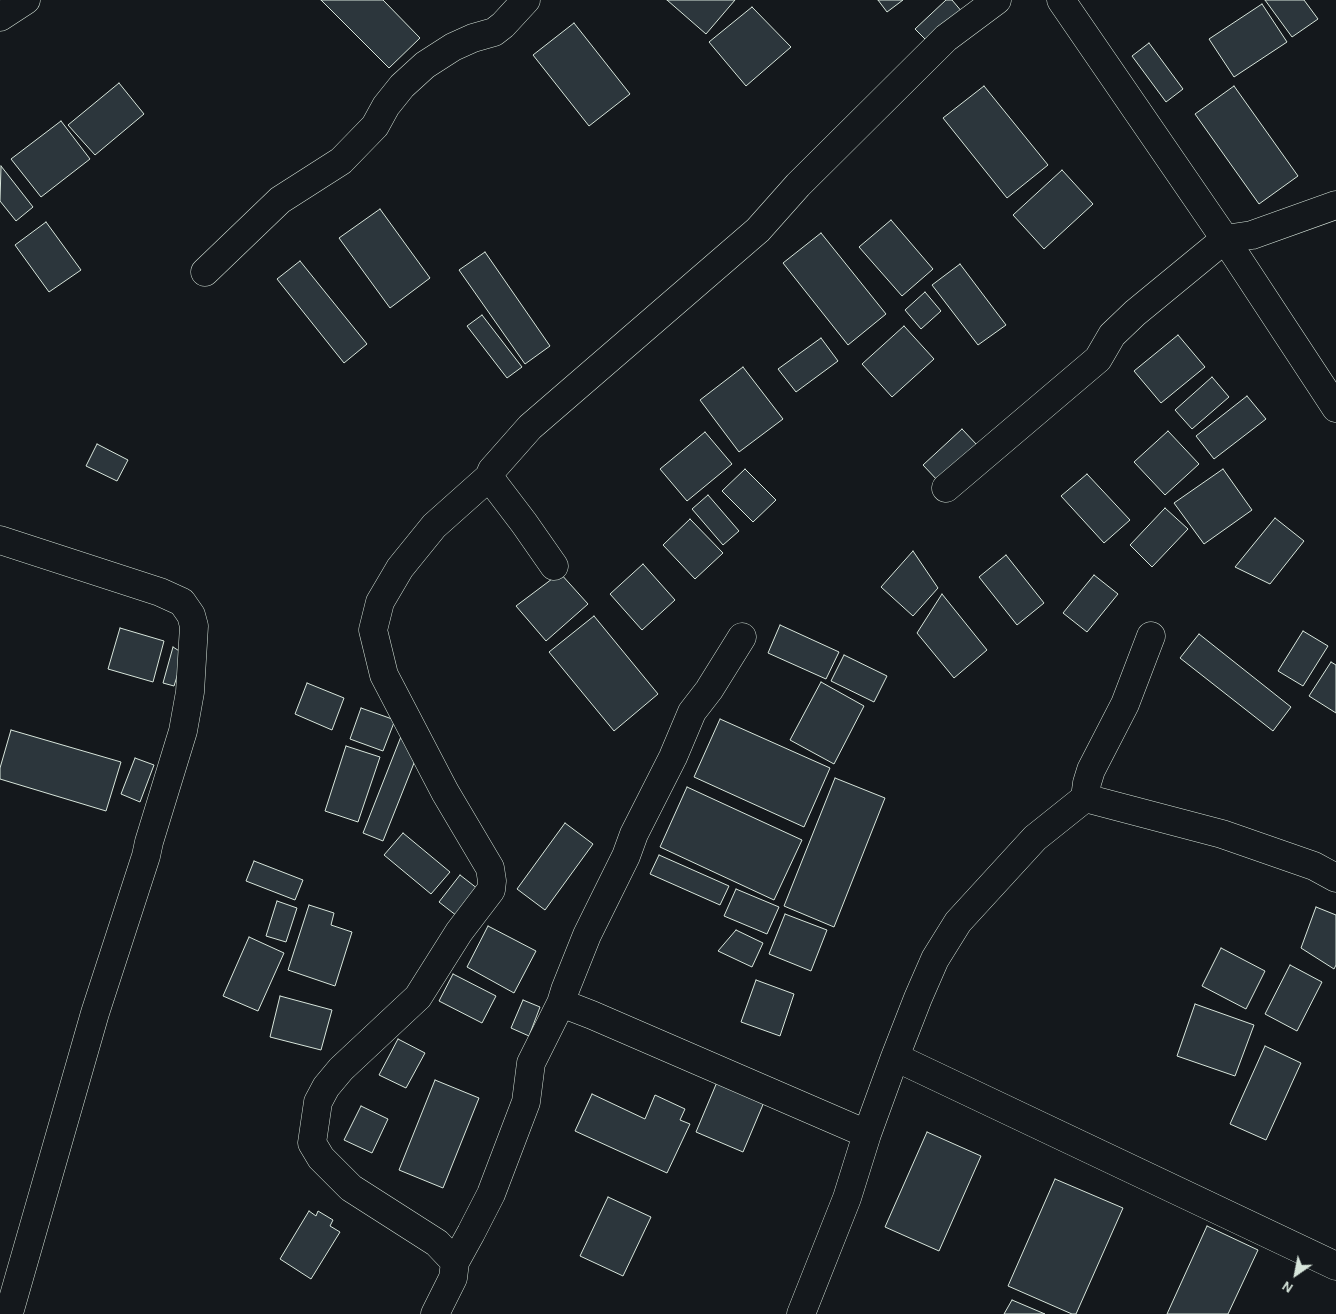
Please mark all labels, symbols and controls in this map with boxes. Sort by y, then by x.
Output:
north arrow [1271,1249,1321,1299]
text: N [1279,1277,1296,1297]

